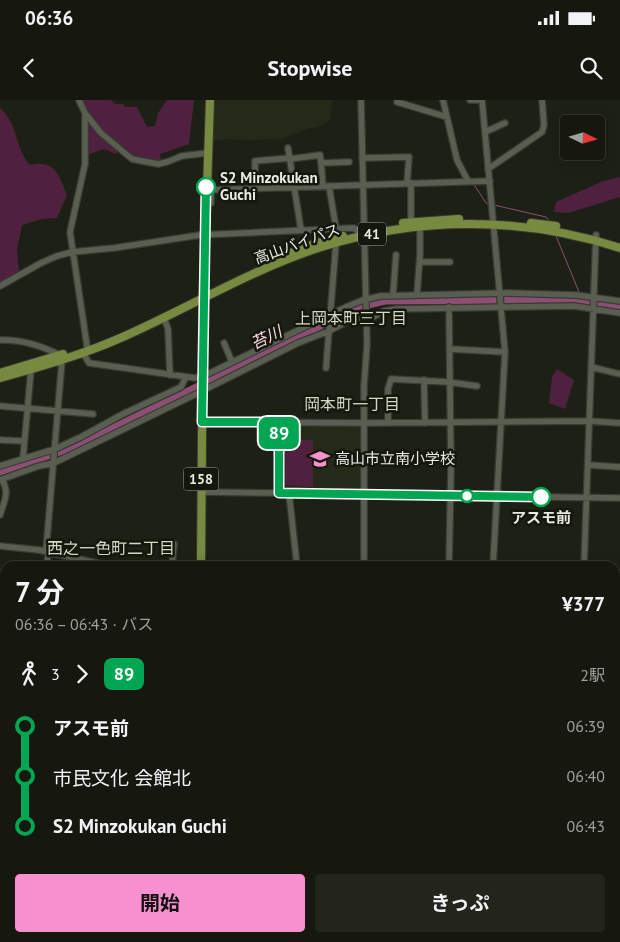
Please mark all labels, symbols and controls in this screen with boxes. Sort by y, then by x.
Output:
text: 06:36 [25,6,73,30]
icon: back [15,54,43,82]
text: Stopwise [268,54,352,82]
icon: search [577,54,605,82]
north arrow [560,115,605,160]
map controls [560,115,605,160]
place label: S2 Minzokukan Guchi [220,168,318,204]
marker: S2 Minzokukan Guchi [196,177,216,197]
street label: 高山バイパス [251,219,342,268]
road number: 41 [358,222,386,246]
district label: 上岡本町三丁目 [295,308,407,328]
water label: 苔川 [247,320,287,353]
district label: 岡本町一丁目 [304,394,400,414]
line badge: 89 [256,417,302,449]
text: 89 [269,421,289,444]
school or university icon: 高山市立南小学校 [309,448,331,470]
place label: 高山市立南小学校 [335,449,455,468]
road number: 158 [184,468,218,490]
marker: アスモ前 [531,487,551,507]
unlabelled marker [460,489,474,503]
place label: アスモ前 [511,508,571,527]
district label: 西之一色町二丁目 [47,538,175,558]
text: 7 分 [15,573,64,610]
text: ¥377 [562,592,605,616]
text: 06:36 – 06:43 · バス [15,614,153,634]
icon: walk [15,660,43,688]
icon: forward [68,660,96,688]
text: 89 [114,662,134,685]
text: 3 [51,664,60,684]
text: 2駅 [580,665,605,685]
text: アスモ前 [53,716,129,740]
text: 06:39 [567,716,605,736]
text: 市民文化 会館北 [53,766,191,790]
text: 06:40 [567,766,605,786]
text: S2 Minzokukan Guchi [53,814,227,838]
text: 06:43 [567,816,605,836]
button: 開始 [15,874,305,932]
button: きっぷ [315,874,605,932]

